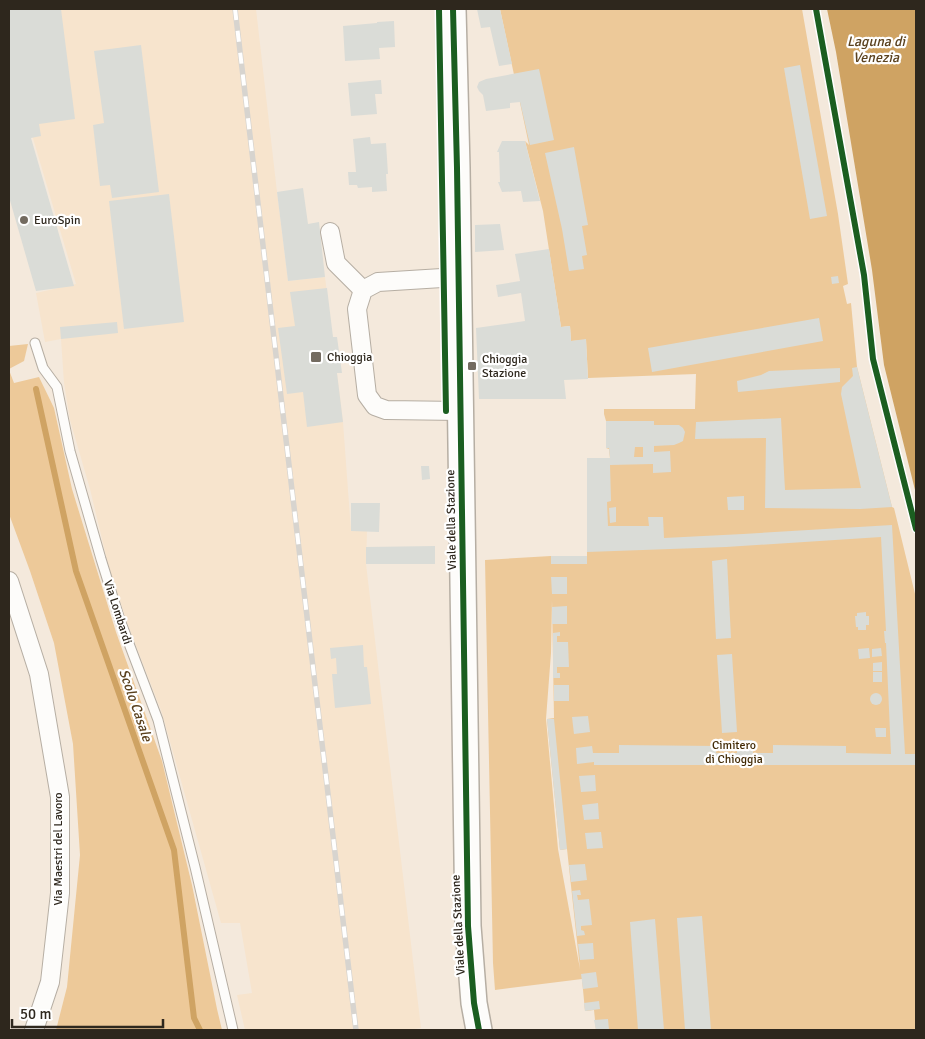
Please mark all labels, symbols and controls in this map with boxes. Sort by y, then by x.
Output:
water label: Laguna di Venezia [847,33,906,66]
place label: EuroSpin [34,213,80,228]
marker: EuroSpin [18,214,30,226]
marker: Chioggia [309,350,323,364]
place label: Chioggia [327,350,372,365]
place label: Chioggia Stazione [482,352,527,381]
marker: Chioggia Stazione [466,360,478,372]
street label: Viale della Stazione [443,470,460,570]
street label: Via Lombardi [100,578,135,646]
water label: Scolo Casale [115,667,156,745]
park label: Cimitero di Chioggia [705,738,763,767]
street label: Via Maestri del Lavoro [51,792,66,906]
street label: Viale della Stazione [448,874,469,976]
scale bar [12,996,164,1028]
text: 50 m [20,1005,51,1023]

